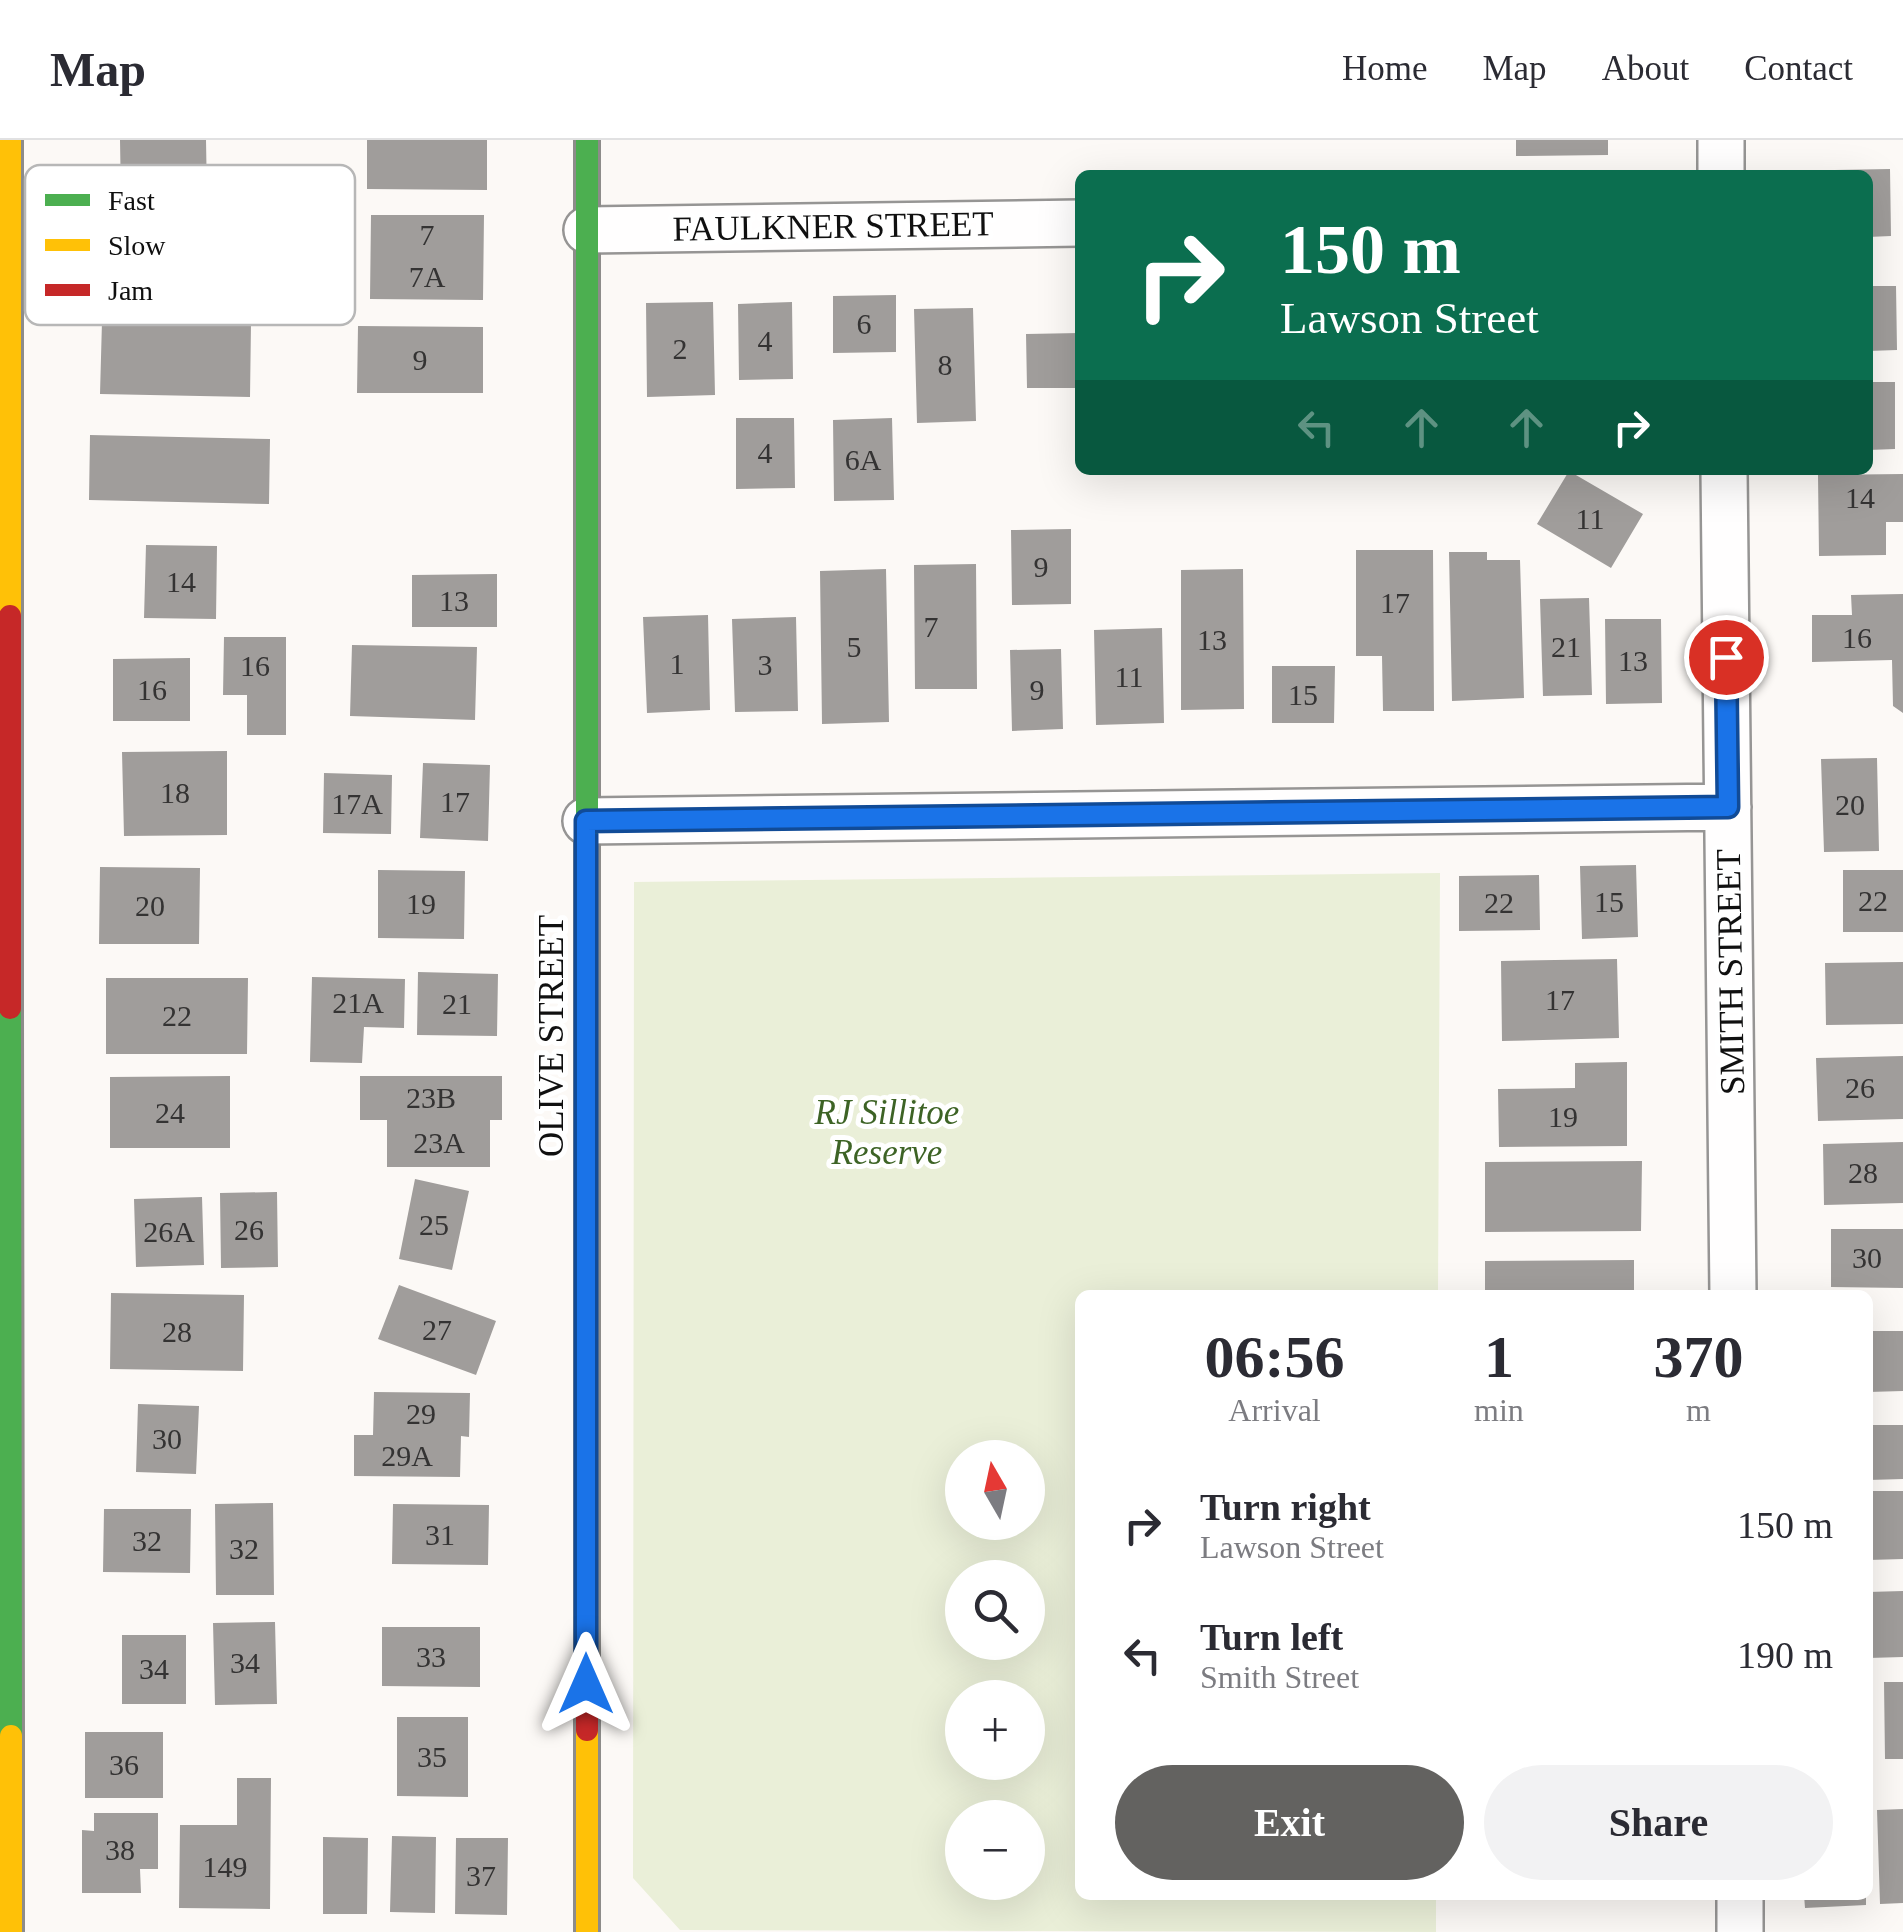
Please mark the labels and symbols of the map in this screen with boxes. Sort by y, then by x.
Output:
legend [25,165,355,325]
text: Fast [108,185,155,216]
street label: FAULKNER STREET [672,204,994,249]
house number: 7 [420,218,435,251]
text: Slow [108,230,166,261]
house number: 7A [409,260,446,293]
text: Jam [108,275,153,306]
house number: 6 [857,307,872,340]
house number: 4 [758,324,773,357]
house number: 2 [673,332,688,365]
house number: 9 [413,343,428,376]
house number: 8 [938,348,953,381]
house number: 4 [758,436,773,469]
house number: 6A [845,443,882,476]
house number: 14 [1845,481,1875,514]
house number: 11 [1576,502,1604,535]
house number: 9 [1034,550,1049,583]
house number: 14 [166,565,196,598]
house number: 13 [439,584,469,617]
house number: 17 [1380,586,1410,619]
house number: 7 [924,610,939,643]
pin [1684,615,1769,700]
house number: 16 [1842,621,1872,654]
house number: 13 [1197,623,1227,656]
house number: 5 [847,630,862,663]
house number: 21 [1551,630,1581,663]
house number: 13 [1618,644,1648,677]
house number: 1 [670,647,685,680]
house number: 3 [758,648,773,681]
house number: 16 [240,649,270,682]
house number: 11 [1115,660,1143,693]
house number: 16 [137,673,167,706]
house number: 9 [1030,673,1045,706]
house number: 15 [1288,678,1318,711]
house number: 18 [160,776,190,809]
house number: 17 [440,785,470,818]
house number: 17A [331,787,383,820]
house number: 20 [1835,788,1865,821]
street label: SMITH STREET [1709,849,1752,1095]
house number: 22 [1858,884,1888,917]
house number: 15 [1594,885,1624,918]
house number: 22 [1484,886,1514,919]
house number: 19 [406,887,436,920]
house number: 20 [135,889,165,922]
street label: OLIVE STREET [532,915,571,1157]
house number: 17 [1545,983,1575,1016]
house number: 21A [332,986,384,1019]
house number: 21 [442,987,472,1020]
house number: 22 [162,999,192,1032]
house number: 26 [1845,1071,1875,1104]
house number: 23B [406,1081,456,1114]
park label: RJ Sillitoe Reserve [814,1093,959,1172]
house number: 24 [155,1096,185,1129]
house number: 19 [1548,1100,1578,1133]
house number: 23A [413,1126,465,1159]
house number: 28 [1848,1156,1878,1189]
house number: 25 [419,1208,449,1241]
house number: 26 [234,1213,264,1246]
house number: 26A [143,1215,195,1248]
house number: 30 [1852,1241,1882,1274]
house number: 27 [422,1313,452,1346]
house number: 28 [162,1315,192,1348]
house number: 29 [406,1397,436,1430]
house number: 30 [152,1422,182,1455]
house number: 29A [381,1439,433,1472]
north arrow [945,1440,1045,1540]
house number: 31 [425,1518,455,1551]
house number: 32 [132,1524,162,1557]
house number: 32 [229,1532,259,1565]
position arrow [534,1632,638,1736]
house number: 33 [416,1640,446,1673]
house number: 34 [230,1646,260,1679]
house number: 34 [139,1652,169,1685]
house number: 35 [417,1740,447,1773]
house number: 36 [109,1748,139,1781]
house number: 38 [105,1833,135,1866]
house number: 149 [203,1850,248,1883]
house number: 37 [466,1859,496,1892]

